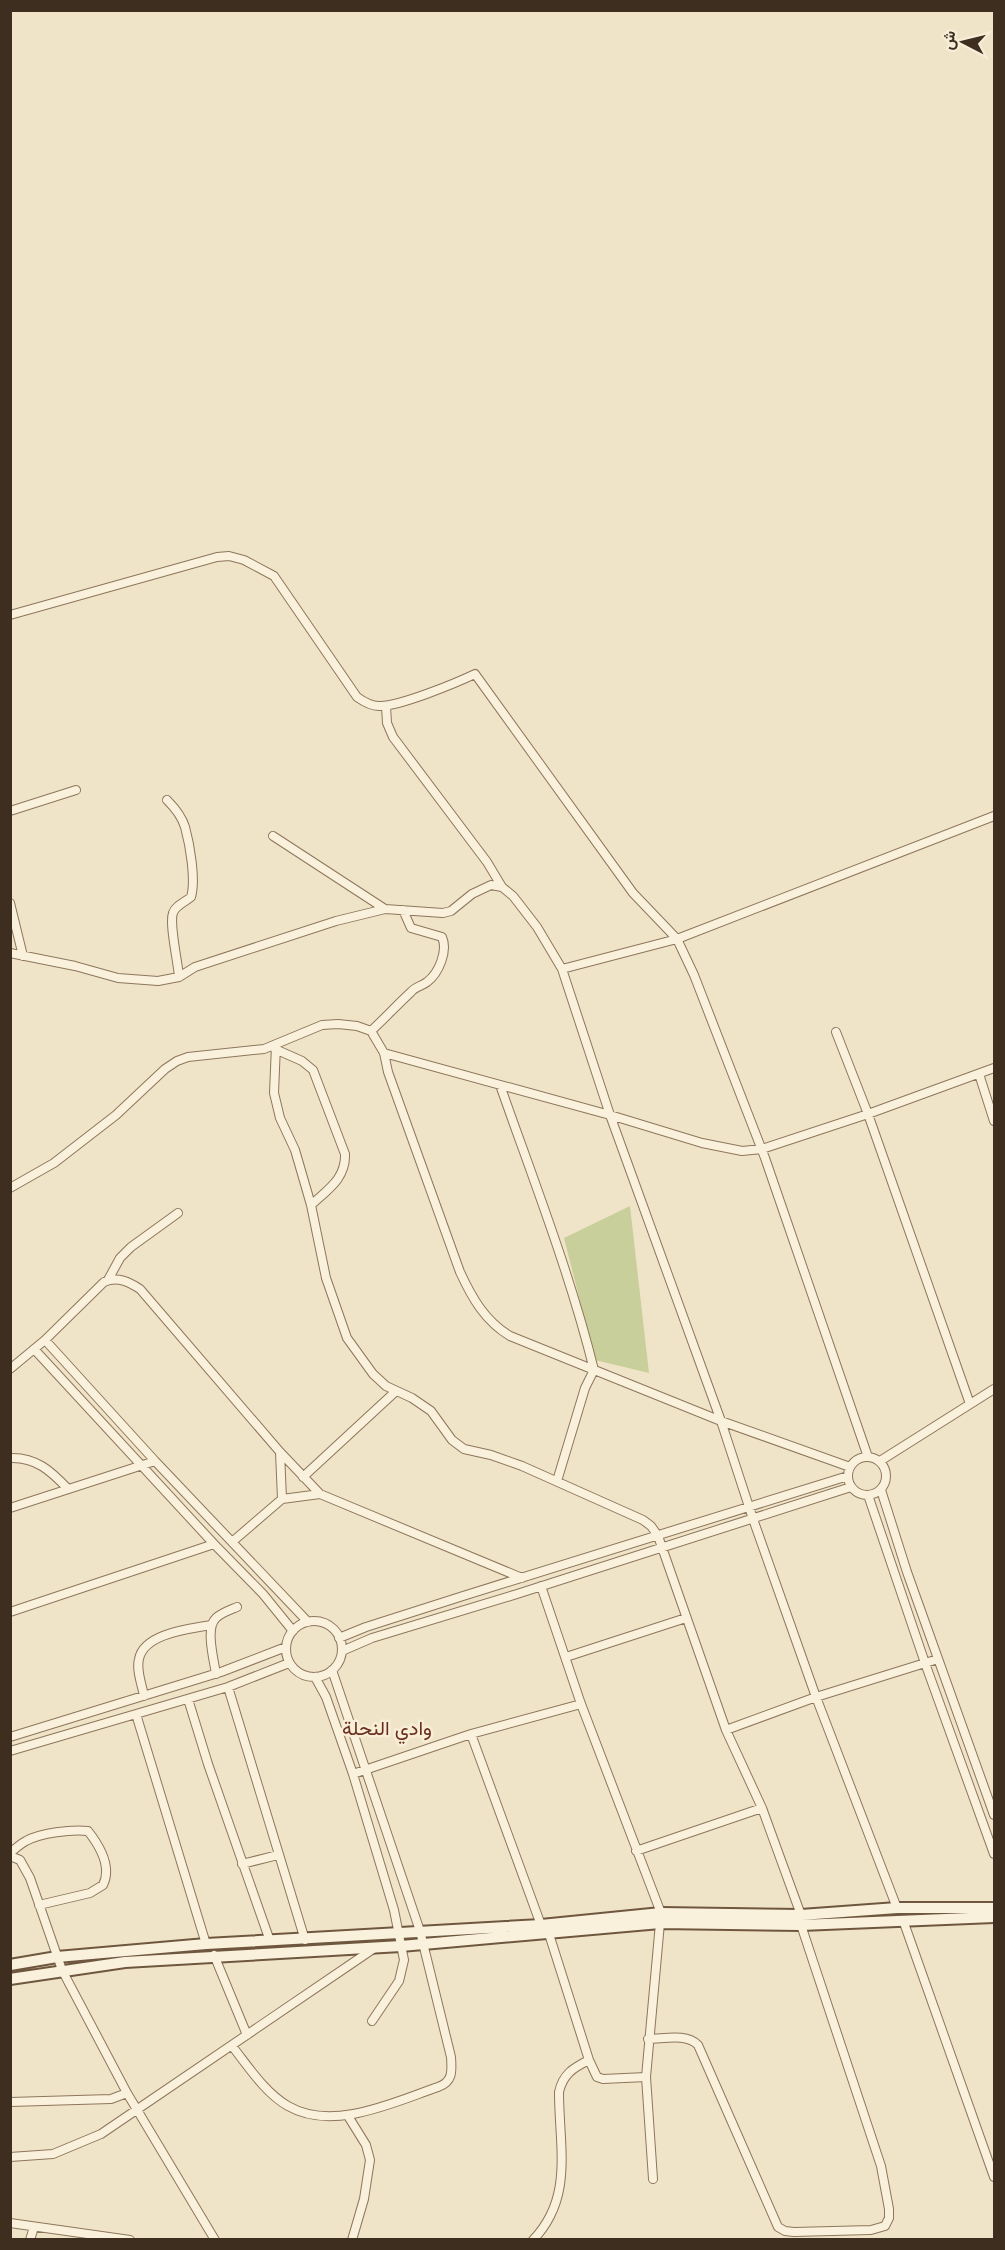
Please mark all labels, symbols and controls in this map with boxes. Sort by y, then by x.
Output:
north arrow [933,12,993,72]
text: ش [936,29,960,51]
district label: وادي النحلة [342,1714,432,1745]

